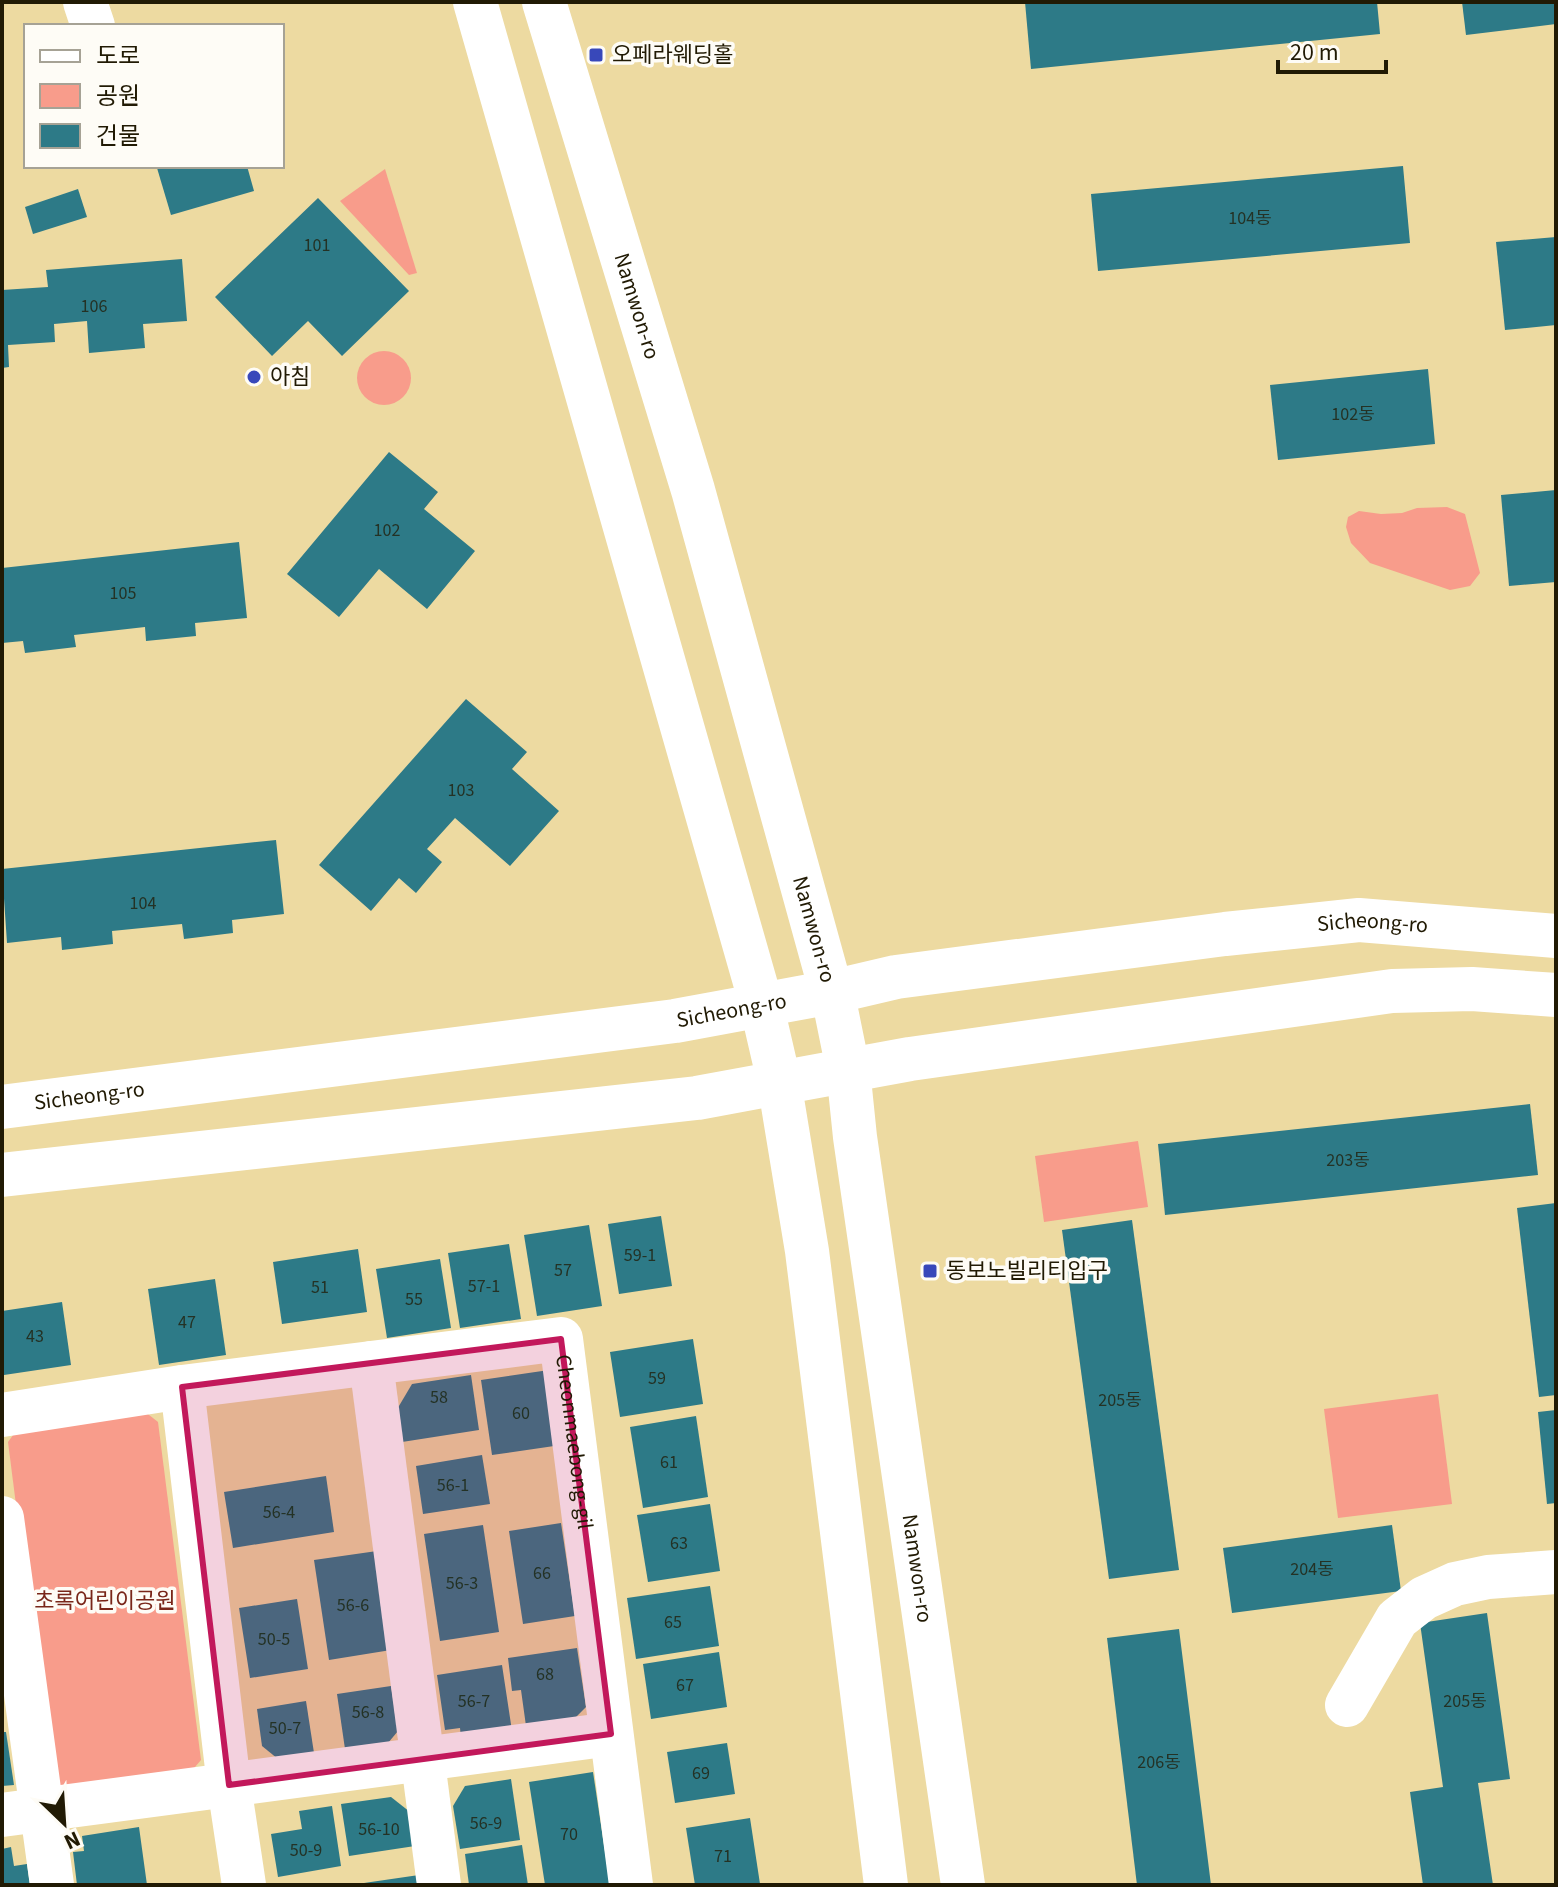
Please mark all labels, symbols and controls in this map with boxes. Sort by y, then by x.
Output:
legend [24,24,284,168]
scale bar [1278,24,1386,74]
text: 20 m [1290,35,1339,70]
text: 도로 [96,39,140,74]
place label: 오페라웨딩홀 [612,39,733,71]
marker: 오페라웨딩홀 [587,46,605,64]
text: 공원 [96,79,140,114]
text: 건물 [96,119,140,154]
house number: 104동 [1228,206,1272,231]
house number: 101 [304,233,330,258]
street label: Namwon-ro [606,249,668,363]
house number: 106 [81,294,107,319]
place label: 아침 [270,361,310,393]
marker: 아침 [245,368,263,386]
house number: 102동 [1331,402,1375,427]
house number: 102 [374,518,400,543]
house number: 105 [110,581,136,606]
house number: 103 [448,778,474,803]
street label: Namwon-ro [784,872,844,986]
house number: 104 [130,891,156,916]
street label: Sicheong-ro [1315,904,1429,942]
street label: Sicheong-ro [674,985,789,1036]
street label: Sicheong-ro [32,1073,147,1119]
house number: 203동 [1326,1148,1370,1173]
house number: 59-1 [624,1243,656,1268]
place label: 동보노빌리티입구 [946,1255,1108,1287]
house number: 57 [554,1258,572,1283]
marker: 동보노빌리티입구 [921,1262,939,1280]
house number: 57-1 [468,1274,500,1299]
house number: 51 [311,1275,329,1300]
house number: 55 [405,1287,423,1312]
house number: 47 [178,1310,196,1335]
house number: 43 [26,1324,44,1349]
street label: Cheonmaebong-gil [547,1353,601,1531]
house number: 59 [648,1366,666,1391]
house number: 58 [430,1385,448,1410]
house number: 205동 [1098,1388,1142,1413]
house number: 60 [512,1401,530,1426]
house number: 61 [660,1450,678,1475]
house number: 56-1 [437,1473,469,1498]
house number: 56-4 [263,1500,295,1525]
street label: Namwon-ro [894,1512,941,1625]
house number: 63 [670,1531,688,1556]
house number: 204동 [1290,1557,1334,1582]
house number: 66 [533,1561,551,1586]
house number: 56-3 [446,1571,478,1596]
park label: 초록어린이공원 [34,1585,176,1617]
house number: 56-6 [337,1593,369,1618]
house number: 65 [664,1610,682,1635]
house number: 50-5 [258,1627,290,1652]
house number: 68 [536,1662,554,1687]
house number: 67 [676,1673,694,1698]
house number: 56-7 [458,1689,490,1714]
house number: 205동 [1443,1689,1487,1714]
house number: 56-8 [352,1700,384,1725]
house number: 50-7 [269,1716,301,1741]
house number: 206동 [1137,1750,1181,1775]
house number: 69 [692,1761,710,1786]
north arrow [24,1783,104,1863]
house number: 56-9 [470,1811,502,1836]
house number: 56-10 [358,1817,400,1842]
house number: 70 [560,1822,578,1847]
text: N [59,1823,85,1858]
house number: 50-9 [290,1838,322,1863]
house number: 71 [714,1844,732,1869]

